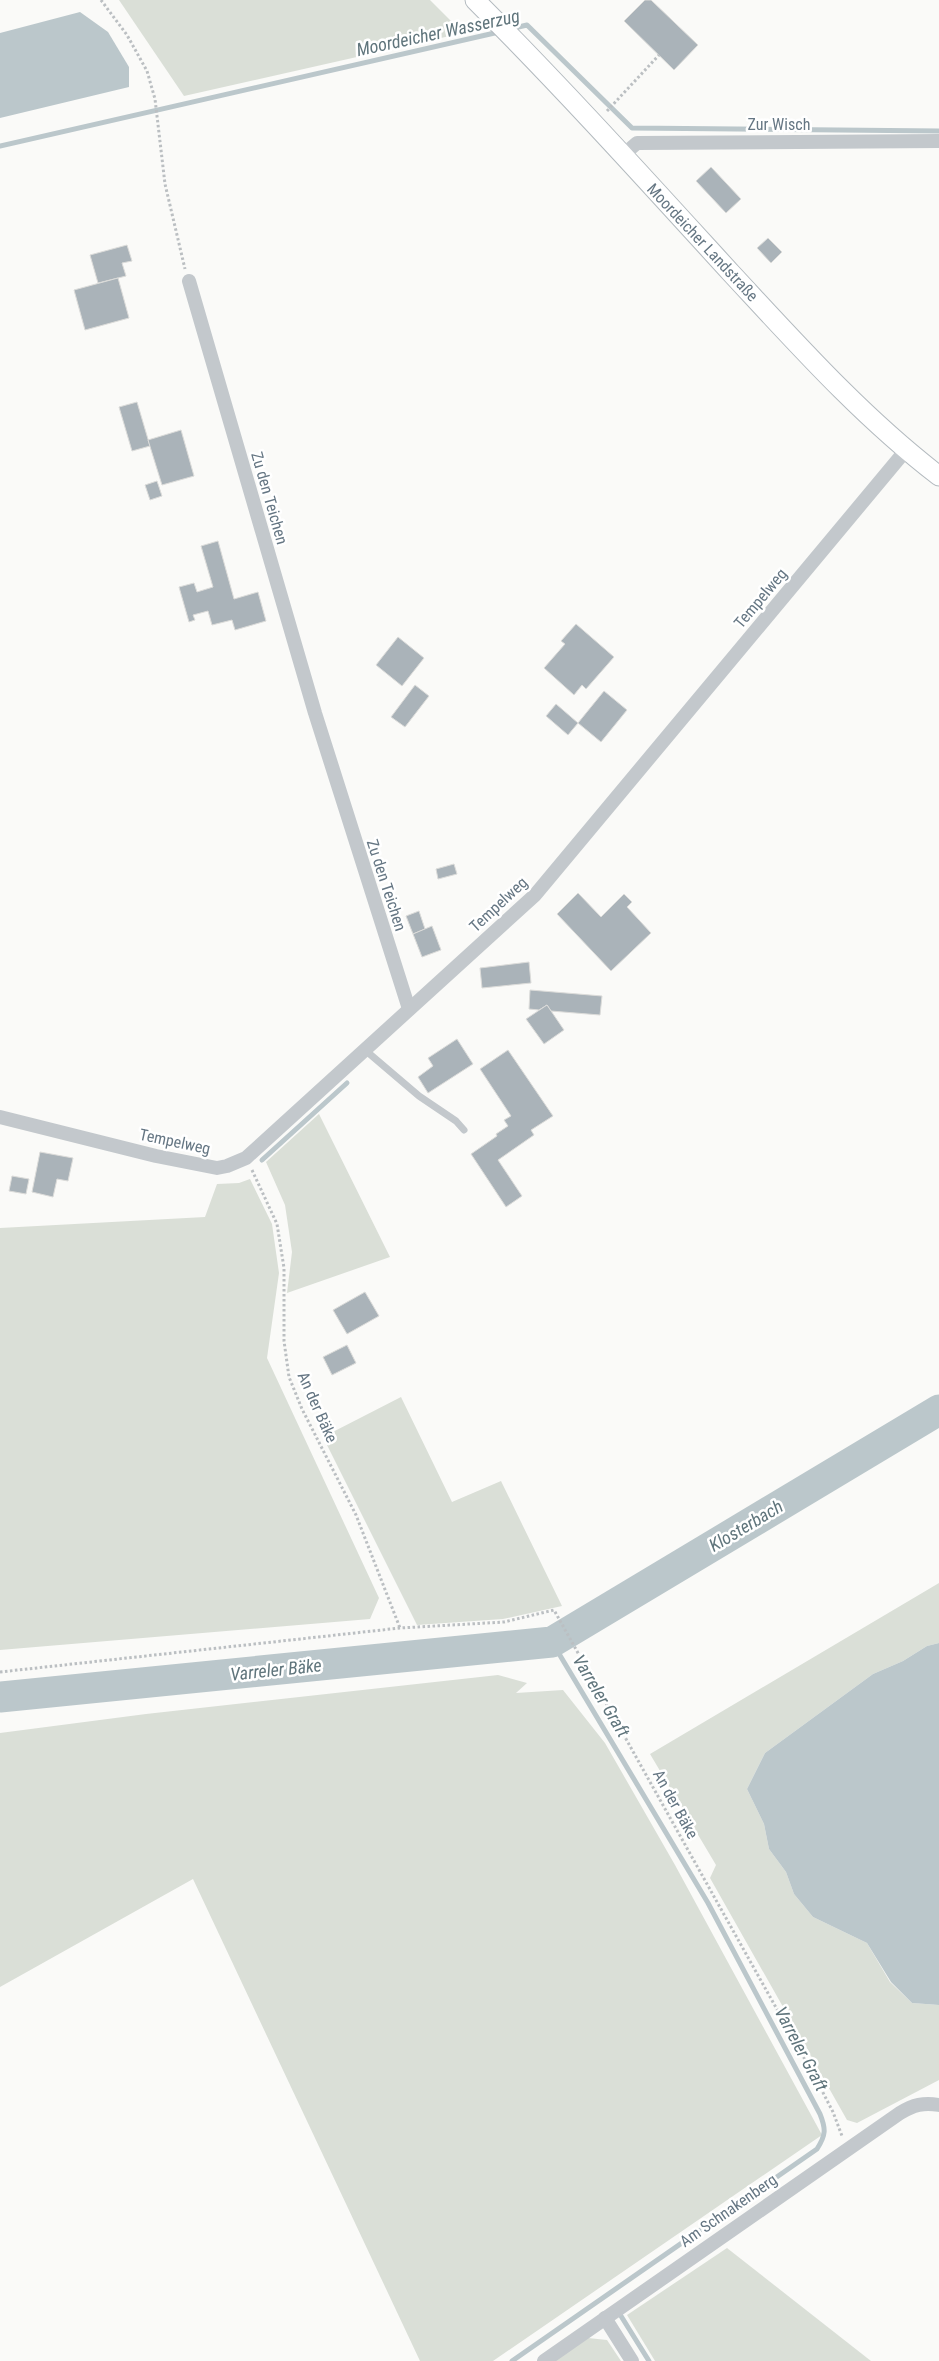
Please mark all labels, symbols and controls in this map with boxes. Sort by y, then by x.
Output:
water label: Moordeicher Wasserzug [354,5,522,60]
street label: Zur Wisch [748,115,810,134]
street label: Moordeicher Landstraße [643,179,762,305]
street label: Zu den Teichen [247,450,292,547]
street label: Tempelweg [730,565,791,632]
street label: Zu den Teichen [363,837,410,933]
street label: Tempelweg [466,873,531,936]
street label: Tempelweg [138,1125,212,1158]
street label: An der Bäke [293,1369,342,1446]
water label: Klosterbach [705,1495,786,1556]
water label: Varreler Graft [569,1651,635,1741]
water label: Varreler Bäke [229,1654,323,1685]
street label: An der Bäke [649,1767,702,1842]
water label: Varreler Graft [770,2003,833,2095]
street label: Am Schnakenberg [676,2170,780,2251]

